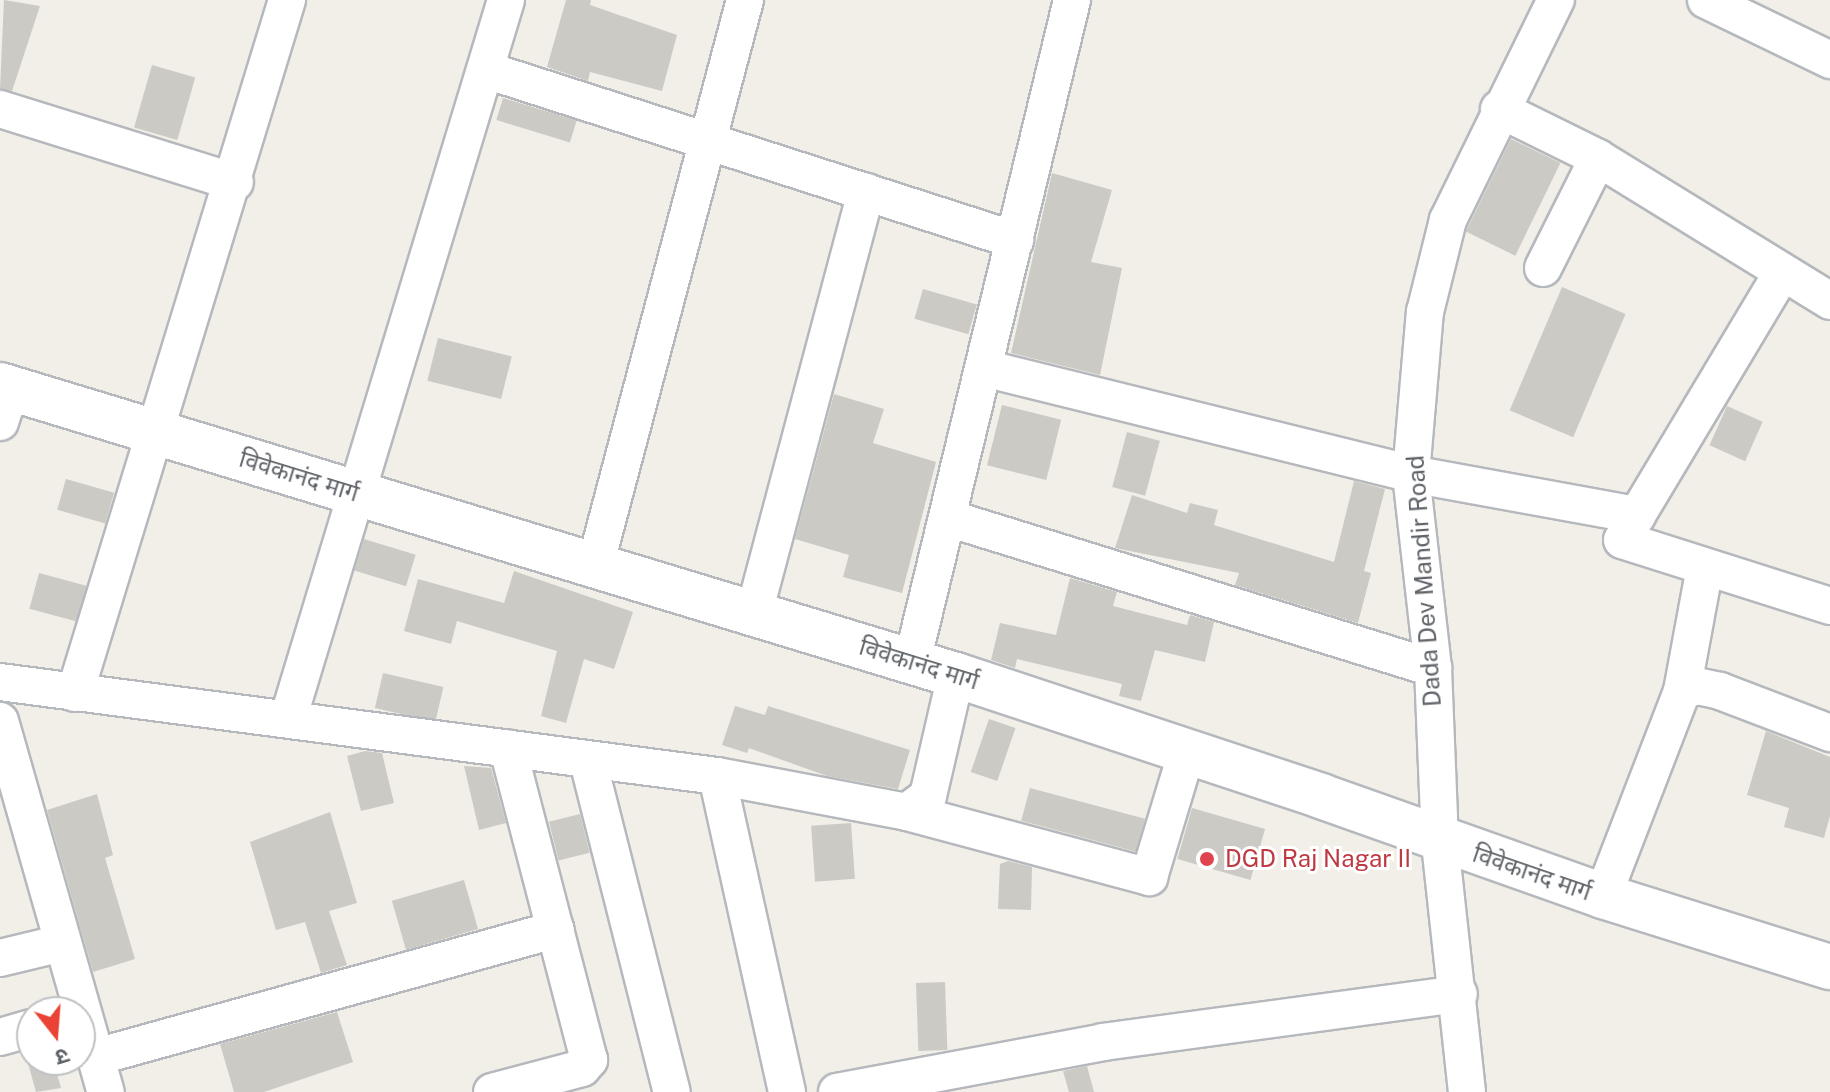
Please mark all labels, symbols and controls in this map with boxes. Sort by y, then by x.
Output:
street label: विवेकानंद मार्ग [236,444,362,508]
street label: Dada Dev Mandir Road [1401,454,1447,708]
street label: विवेकानंद मार्ग [856,632,982,696]
street label: विवेकानंद मार्ग [1469,839,1595,907]
place label: DGD Raj Nagar II [1225,845,1411,873]
marker: DGD Raj Nagar II [1196,848,1218,870]
north arrow [16,996,96,1076]
text: उ [52,1043,72,1071]

